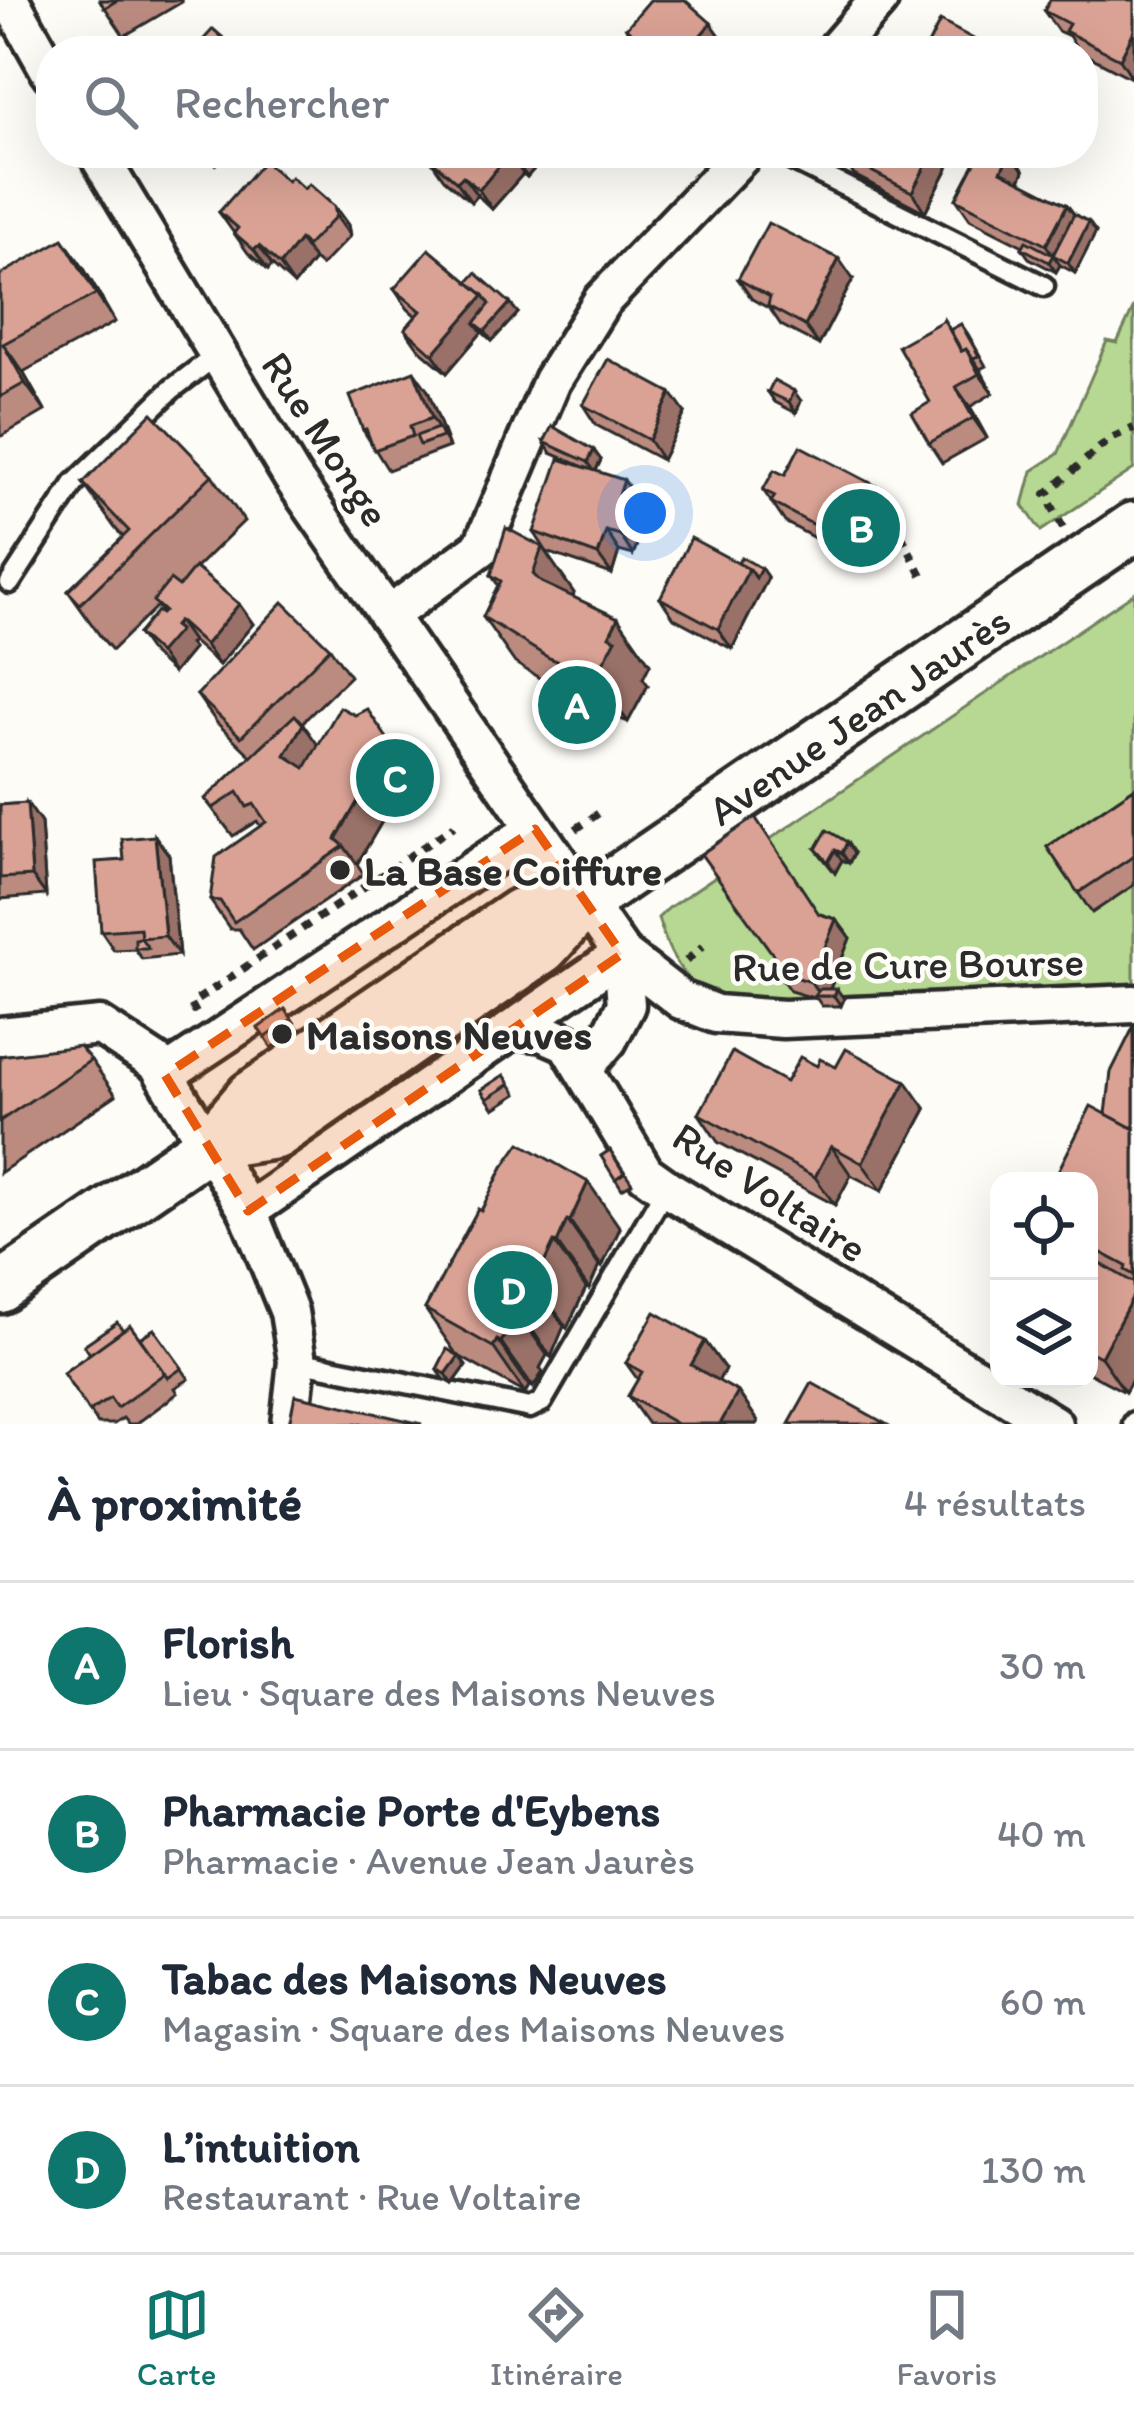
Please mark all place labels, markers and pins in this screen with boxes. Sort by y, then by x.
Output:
pin: B [822,483,900,573]
pin: A [538,660,616,750]
pin: C [356,733,434,823]
place label: La Base Coiffure [364,845,662,896]
marker: La Base Coiffure [327,857,353,883]
place label: Maisons Neuves [306,1009,592,1060]
marker: Maisons Neuves [269,1021,295,1047]
pin: D [474,1245,552,1335]

